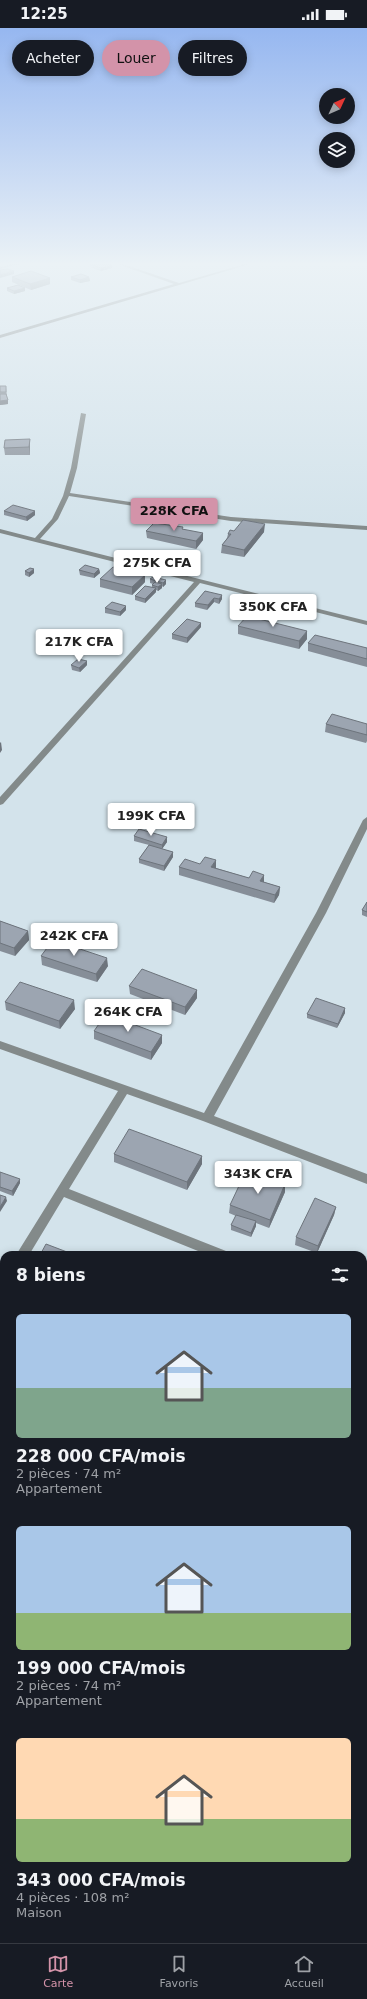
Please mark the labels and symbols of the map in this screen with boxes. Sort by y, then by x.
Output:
north arrow [319,88,355,124]
pin: 228K CFA [133,498,215,532]
pin: 275K CFA [116,550,198,584]
pin: 350K CFA [232,594,314,628]
pin: 217K CFA [38,629,120,663]
pin: 199K CFA [110,803,192,837]
pin: 242K CFA [33,923,115,957]
pin: 264K CFA [87,999,169,1033]
pin: 343K CFA [217,1161,299,1195]

